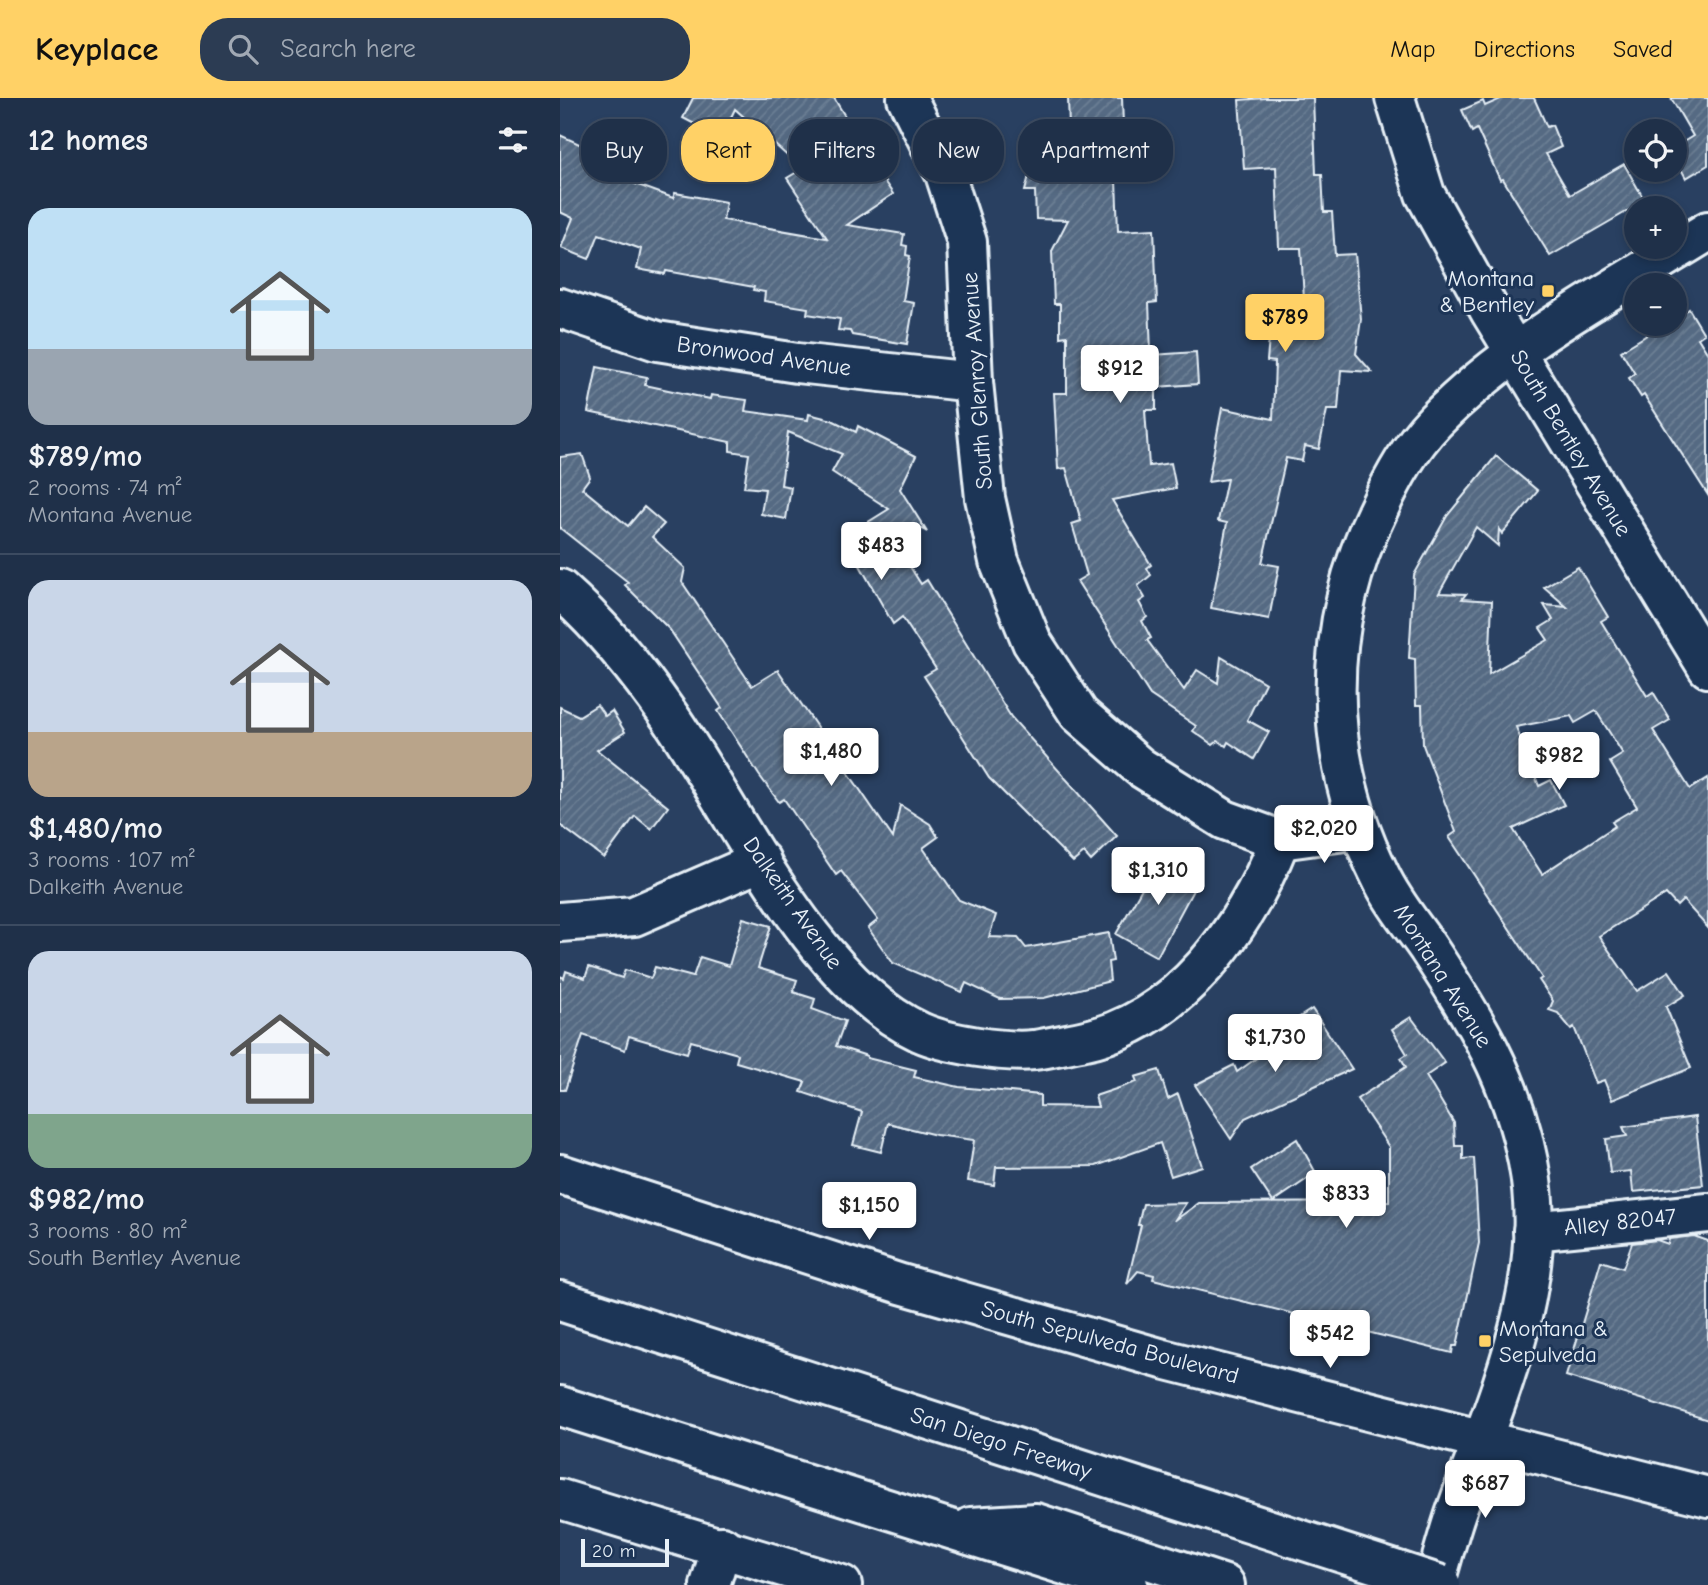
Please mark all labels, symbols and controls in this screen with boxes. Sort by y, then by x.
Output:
search box [200,18,690,81]
text: Keyplace [35,30,158,68]
icon: search [224,30,262,68]
text: Search here [280,34,416,64]
text: Map [1390,35,1436,63]
text: Directions [1474,35,1575,63]
text: Saved [1613,35,1673,63]
chip: Buy [581,119,667,182]
chip: Rent [681,119,775,182]
chip: Filters [789,119,899,182]
chip: New [913,119,1004,182]
chip: Apartment [1018,119,1173,182]
map controls [1624,119,1687,336]
button: locate [1624,119,1687,182]
icon: filters [494,121,532,159]
text: 12 homes [28,123,148,158]
button: + [1624,196,1687,259]
icon: home [217,253,343,379]
place label: Montana & Bentley [1440,265,1535,318]
street label: South Glenroy Avenue [956,271,998,491]
button: − [1624,273,1687,336]
marker: Montana & Bentley [1540,283,1556,299]
pin: $789 [1244,294,1326,354]
text: $789 [1261,303,1309,330]
street label: Bronwood Avenue [675,330,853,382]
pin: $912 [1079,345,1161,405]
street label: South Bentley Avenue [1505,345,1637,541]
text: $912 [1097,354,1143,381]
text: $789/mo [28,439,142,474]
text: 2 rooms · 74 m² [28,474,181,501]
text: Montana Avenue [28,501,192,528]
pin: $483 [840,522,922,582]
text: $483 [857,531,905,558]
icon: home [217,625,343,751]
pin: $1,480 [774,728,888,788]
pin: $982 [1518,732,1600,792]
text: $1,480 [800,737,863,764]
text: $982 [1534,741,1584,768]
pin: $2,020 [1267,806,1381,865]
text: $1,480/mo [28,811,163,846]
text: $2,020 [1290,814,1358,841]
street label: Dalkeith Avenue [737,832,849,974]
text: 3 rooms · 107 m² [28,846,195,873]
pin: $1,310 [1101,848,1215,907]
text: $1,310 [1128,856,1188,883]
text: Dalkeith Avenue [28,873,183,900]
street label: Montana Avenue [1388,899,1498,1053]
icon: home [217,996,343,1122]
pin: $1,730 [1218,1014,1332,1074]
text: $1,730 [1244,1023,1306,1050]
pin: $833 [1305,1170,1387,1230]
text: $833 [1322,1179,1370,1206]
text: $982/mo [28,1182,145,1217]
pin: $1,150 [812,1182,926,1242]
text: $1,150 [838,1191,900,1218]
street label: Alley 82047 [1562,1203,1678,1241]
text: 3 rooms · 80 m² [28,1217,187,1244]
text: South Bentley Avenue [28,1244,241,1271]
street label: South Sepulveda Boulevard [978,1295,1242,1389]
pin: $542 [1289,1310,1371,1370]
place label: Montana & Sepulveda [1499,1315,1608,1368]
text: $542 [1306,1319,1354,1346]
marker: Montana & Sepulveda [1477,1333,1493,1349]
street label: San Diego Freeway [907,1401,1096,1485]
pin: $687 [1444,1460,1526,1520]
text: $687 [1461,1469,1509,1496]
scale bar [581,1536,668,1568]
text: 20 m [592,1540,636,1562]

